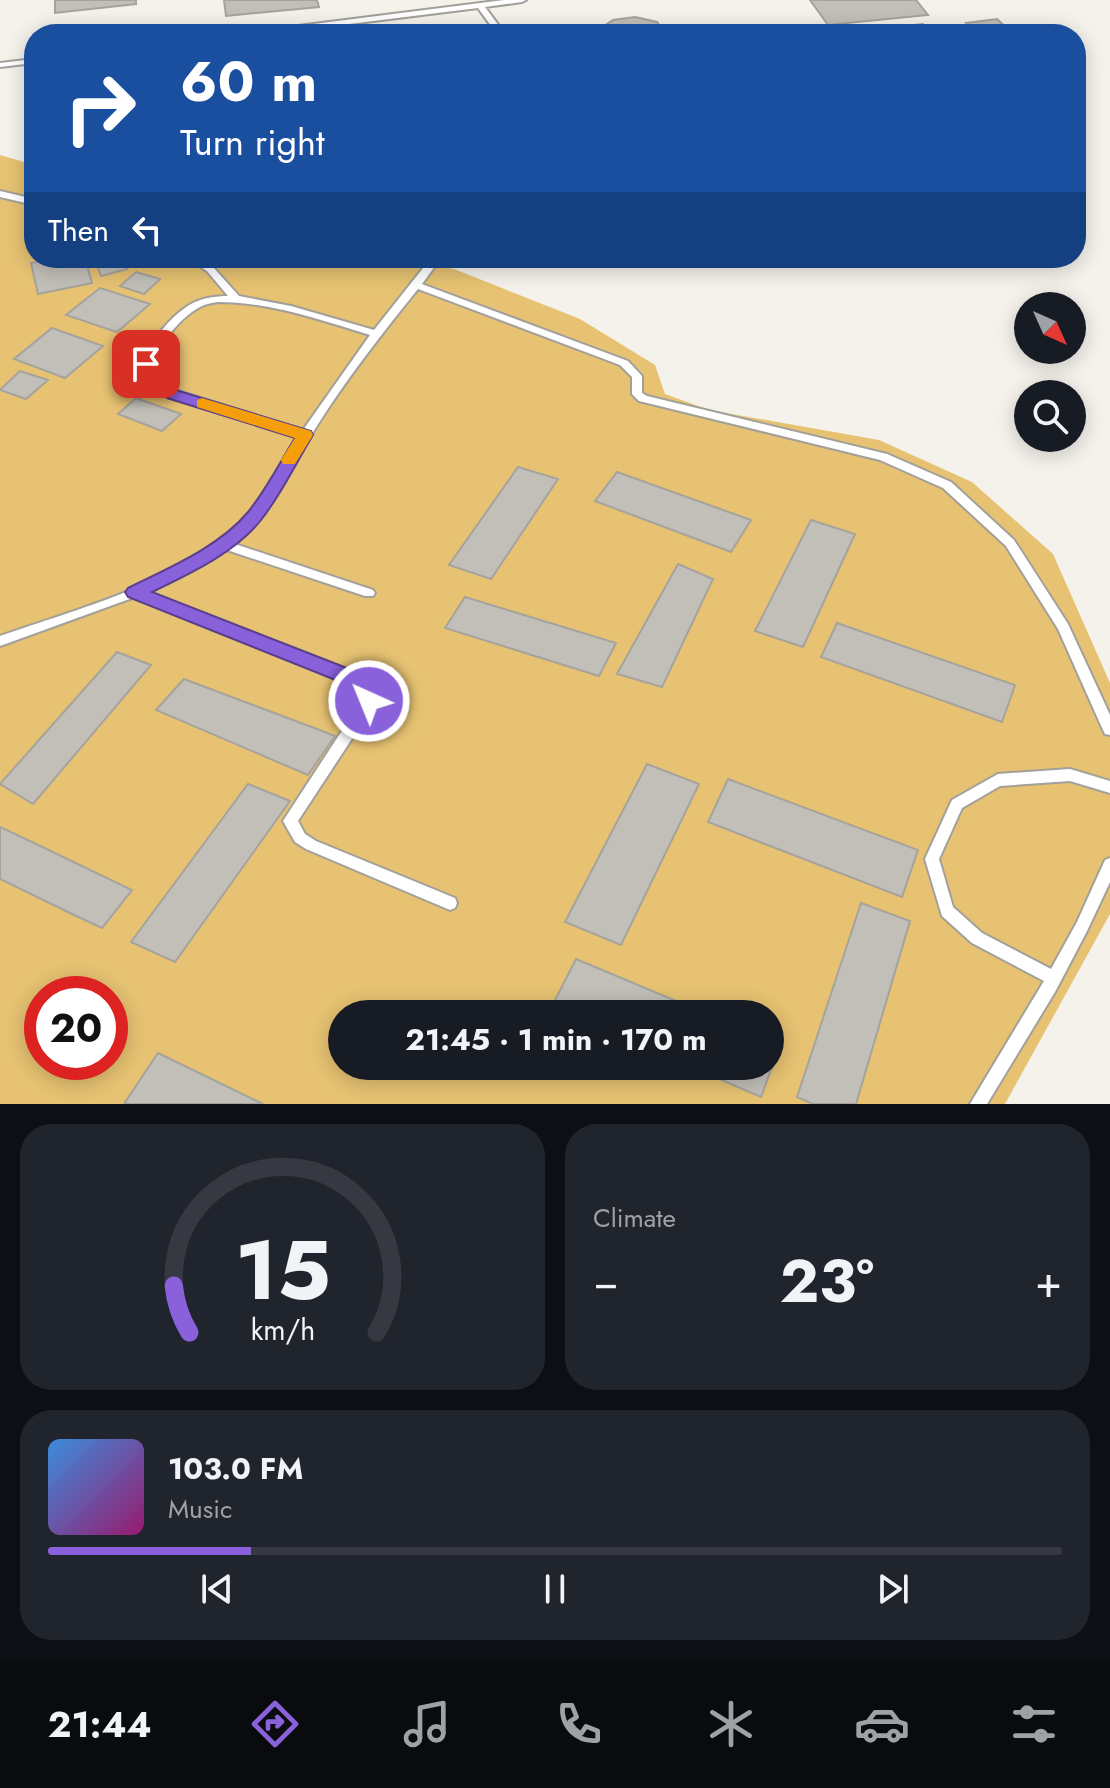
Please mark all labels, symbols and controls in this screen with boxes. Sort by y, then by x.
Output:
text: 60 m [180,41,317,122]
icon: right [48,56,152,160]
text: Turn right [180,116,325,168]
icon: left [125,208,169,252]
text: Then [48,209,109,252]
north arrow [1014,292,1086,364]
map controls [1014,292,1086,452]
pin [112,330,180,398]
icon: arrive [124,342,168,386]
button: search [1014,380,1086,452]
position arrow [327,659,411,743]
speed limit sign: 20 [24,976,128,1080]
text: 21:45 · 1 min · 170 m [405,1018,707,1061]
text: Climate [593,1199,676,1237]
text: 15 [235,1210,330,1330]
text: 23° [780,1238,874,1325]
text: − [593,1250,619,1314]
text: + [1035,1250,1062,1314]
text: km/h [250,1309,315,1351]
text: 103.0 FM [168,1447,303,1490]
text: Music [168,1490,232,1528]
icon: previous [195,1567,239,1611]
icon: pause [533,1567,577,1611]
icon: next [871,1567,915,1611]
icon: directions [247,1696,303,1752]
icon: music [399,1696,455,1752]
icon: phone [551,1696,607,1752]
icon: climate [703,1696,759,1752]
icon: car [854,1696,910,1752]
icon: filters [1006,1696,1062,1752]
text: 21:44 [48,1698,152,1750]

